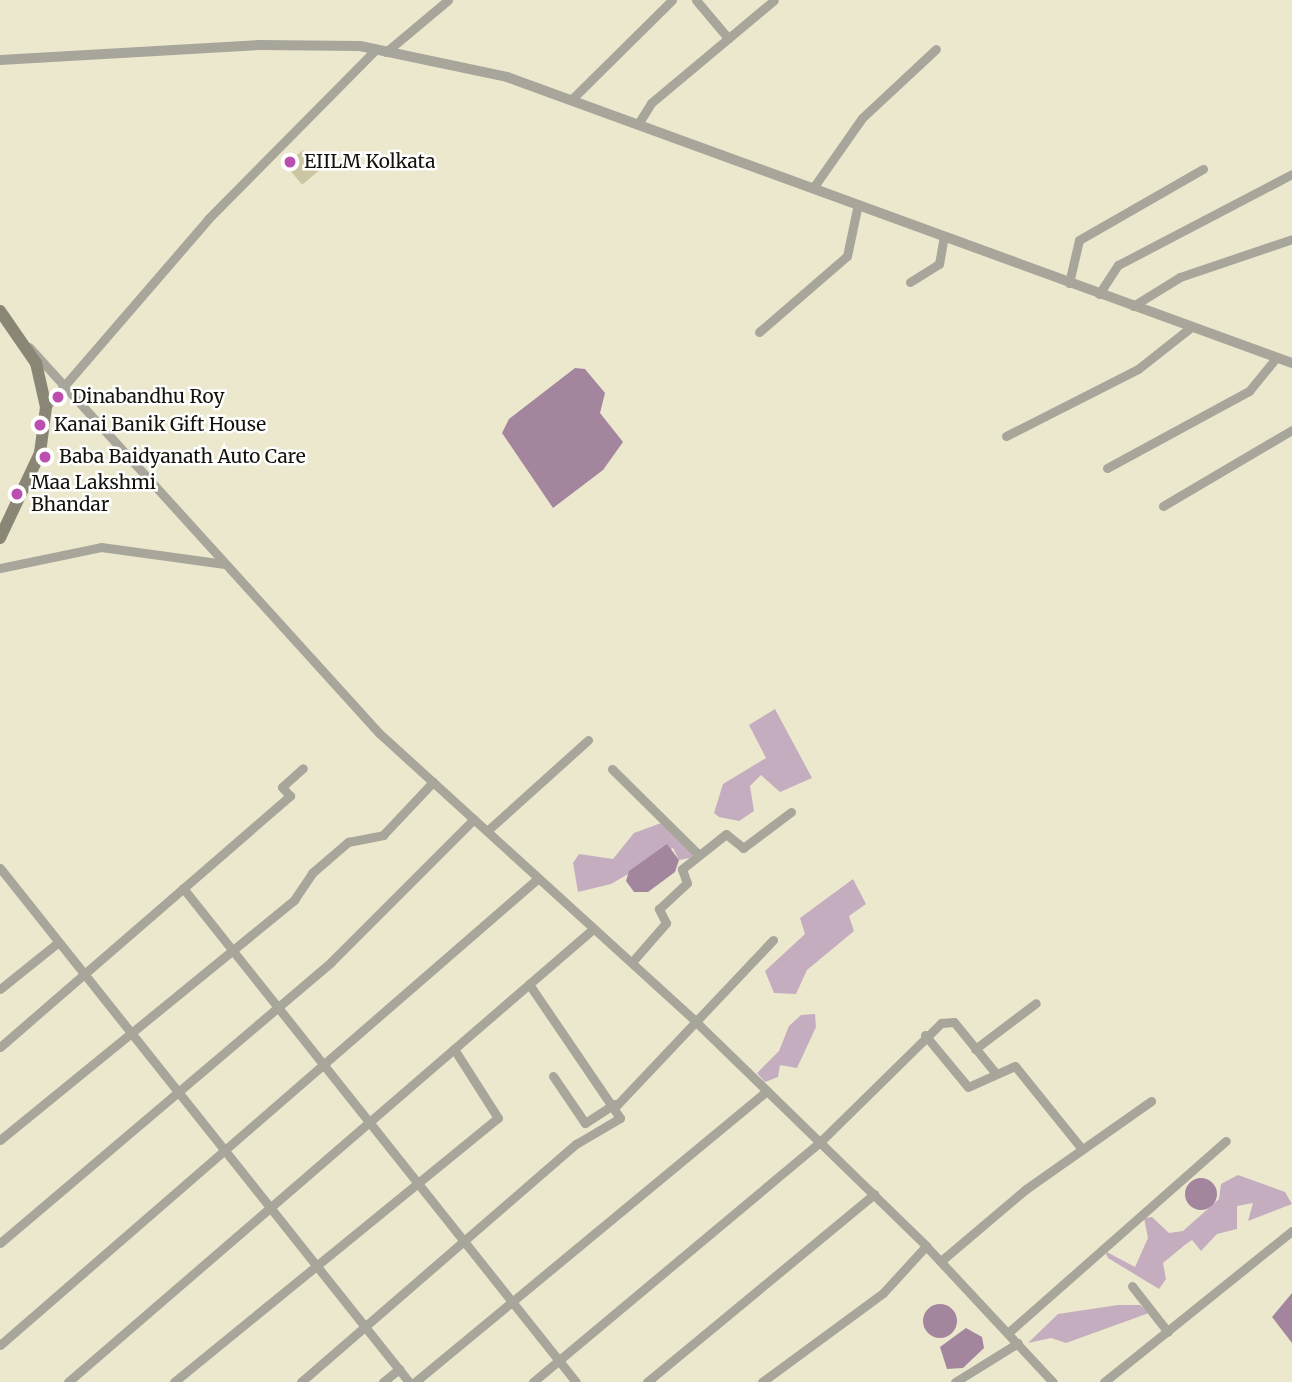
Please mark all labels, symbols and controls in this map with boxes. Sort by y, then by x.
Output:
place label: EIILM Kolkata [304,151,435,173]
marker: EIILM Kolkata [282,154,298,170]
place label: Dinabandhu Roy [72,386,224,408]
marker: Dinabandhu Roy [50,389,66,405]
place label: Kanai Banik Gift House [54,414,266,436]
marker: Kanai Banik Gift House [32,417,48,433]
place label: Baba Baidyanath Auto Care [59,446,306,468]
marker: Baba Baidyanath Auto Care [37,449,53,465]
place label: Maa Lakshmi Bhandar [31,472,156,516]
marker: Maa Lakshmi Bhandar [9,486,25,502]

